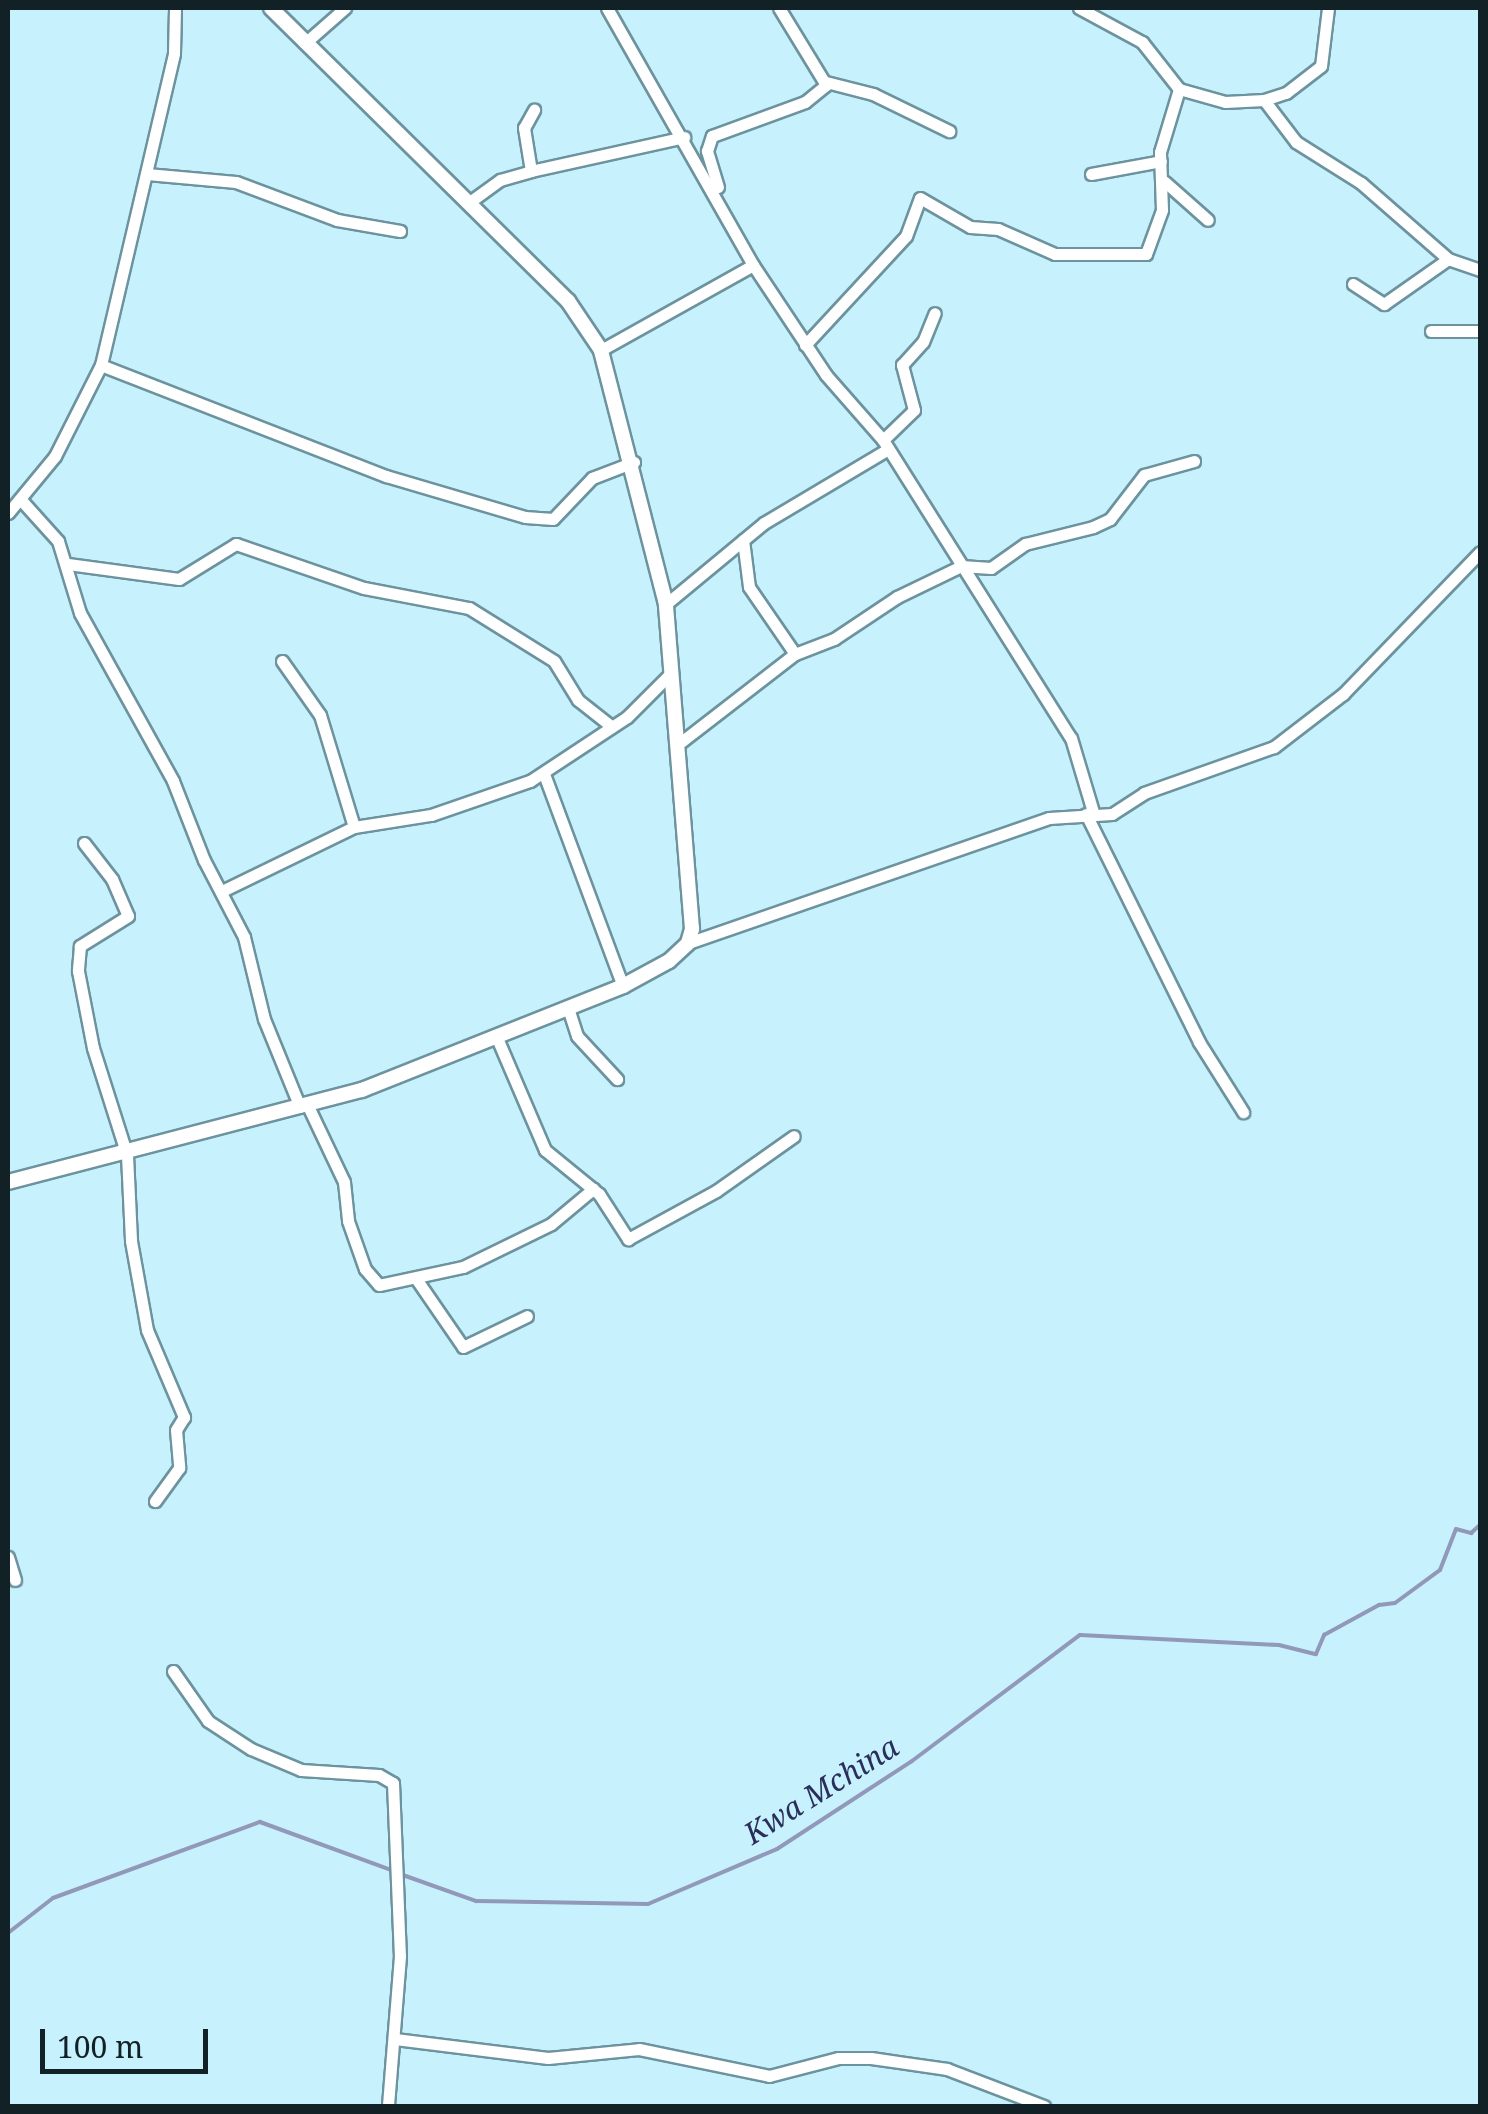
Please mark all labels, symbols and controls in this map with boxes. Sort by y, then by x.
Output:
water label: Kwa Mchina [737,1728,905,1852]
scale bar [45,2009,212,2071]
text: 100 m [57,2026,143,2067]

